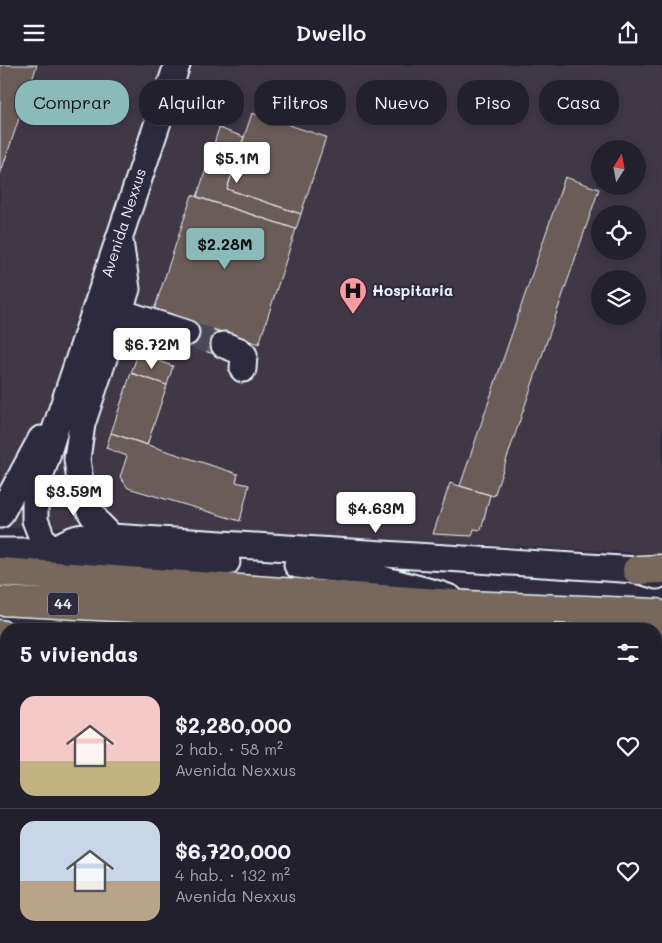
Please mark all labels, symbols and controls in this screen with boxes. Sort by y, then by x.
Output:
text: Dwello [296,18,366,47]
icon: menu [20,19,48,47]
icon: share [614,19,642,47]
chip: Comprar [15,80,129,125]
chip: Alquilar [139,80,244,125]
chip: Filtros [254,80,346,125]
chip: Nuevo [356,80,447,125]
chip: Piso [457,80,529,125]
chip: Casa [539,80,619,125]
north arrow [591,140,646,195]
map controls [591,140,646,325]
pin: $5.1M [202,141,272,184]
text: $5.1M [215,147,259,168]
street label: Avenida Nexxus [96,165,150,280]
button: locate [591,205,646,260]
pin: $2.28M [184,227,266,270]
text: $2.28M [197,233,253,254]
button: layers [591,270,646,325]
hospital icon: Hospitaria [338,276,368,315]
place label: Hospitaria [372,280,453,300]
pin: $6.72M [111,327,193,370]
text: $6.72M [124,333,180,354]
pin: $3.59M [33,475,115,517]
text: $3.59M [46,480,102,501]
pin: $4.63M [335,491,417,534]
text: $4.63M [347,497,405,518]
road number: 44 [48,593,78,615]
icon: filters [614,639,642,667]
text: 5 viviendas [20,640,138,667]
text: $2,280,000 [175,711,291,738]
icon: home [60,716,120,776]
icon: heart [614,732,642,760]
text: 2 hab. · 58 m² [175,738,283,759]
text: Avenida Nexxus [175,759,296,780]
text: $6,720,000 [175,837,291,864]
icon: home [60,841,120,901]
icon: heart [614,857,642,885]
text: 4 hab. · 132 m² [175,864,290,885]
text: Avenida Nexxus [175,885,296,906]

